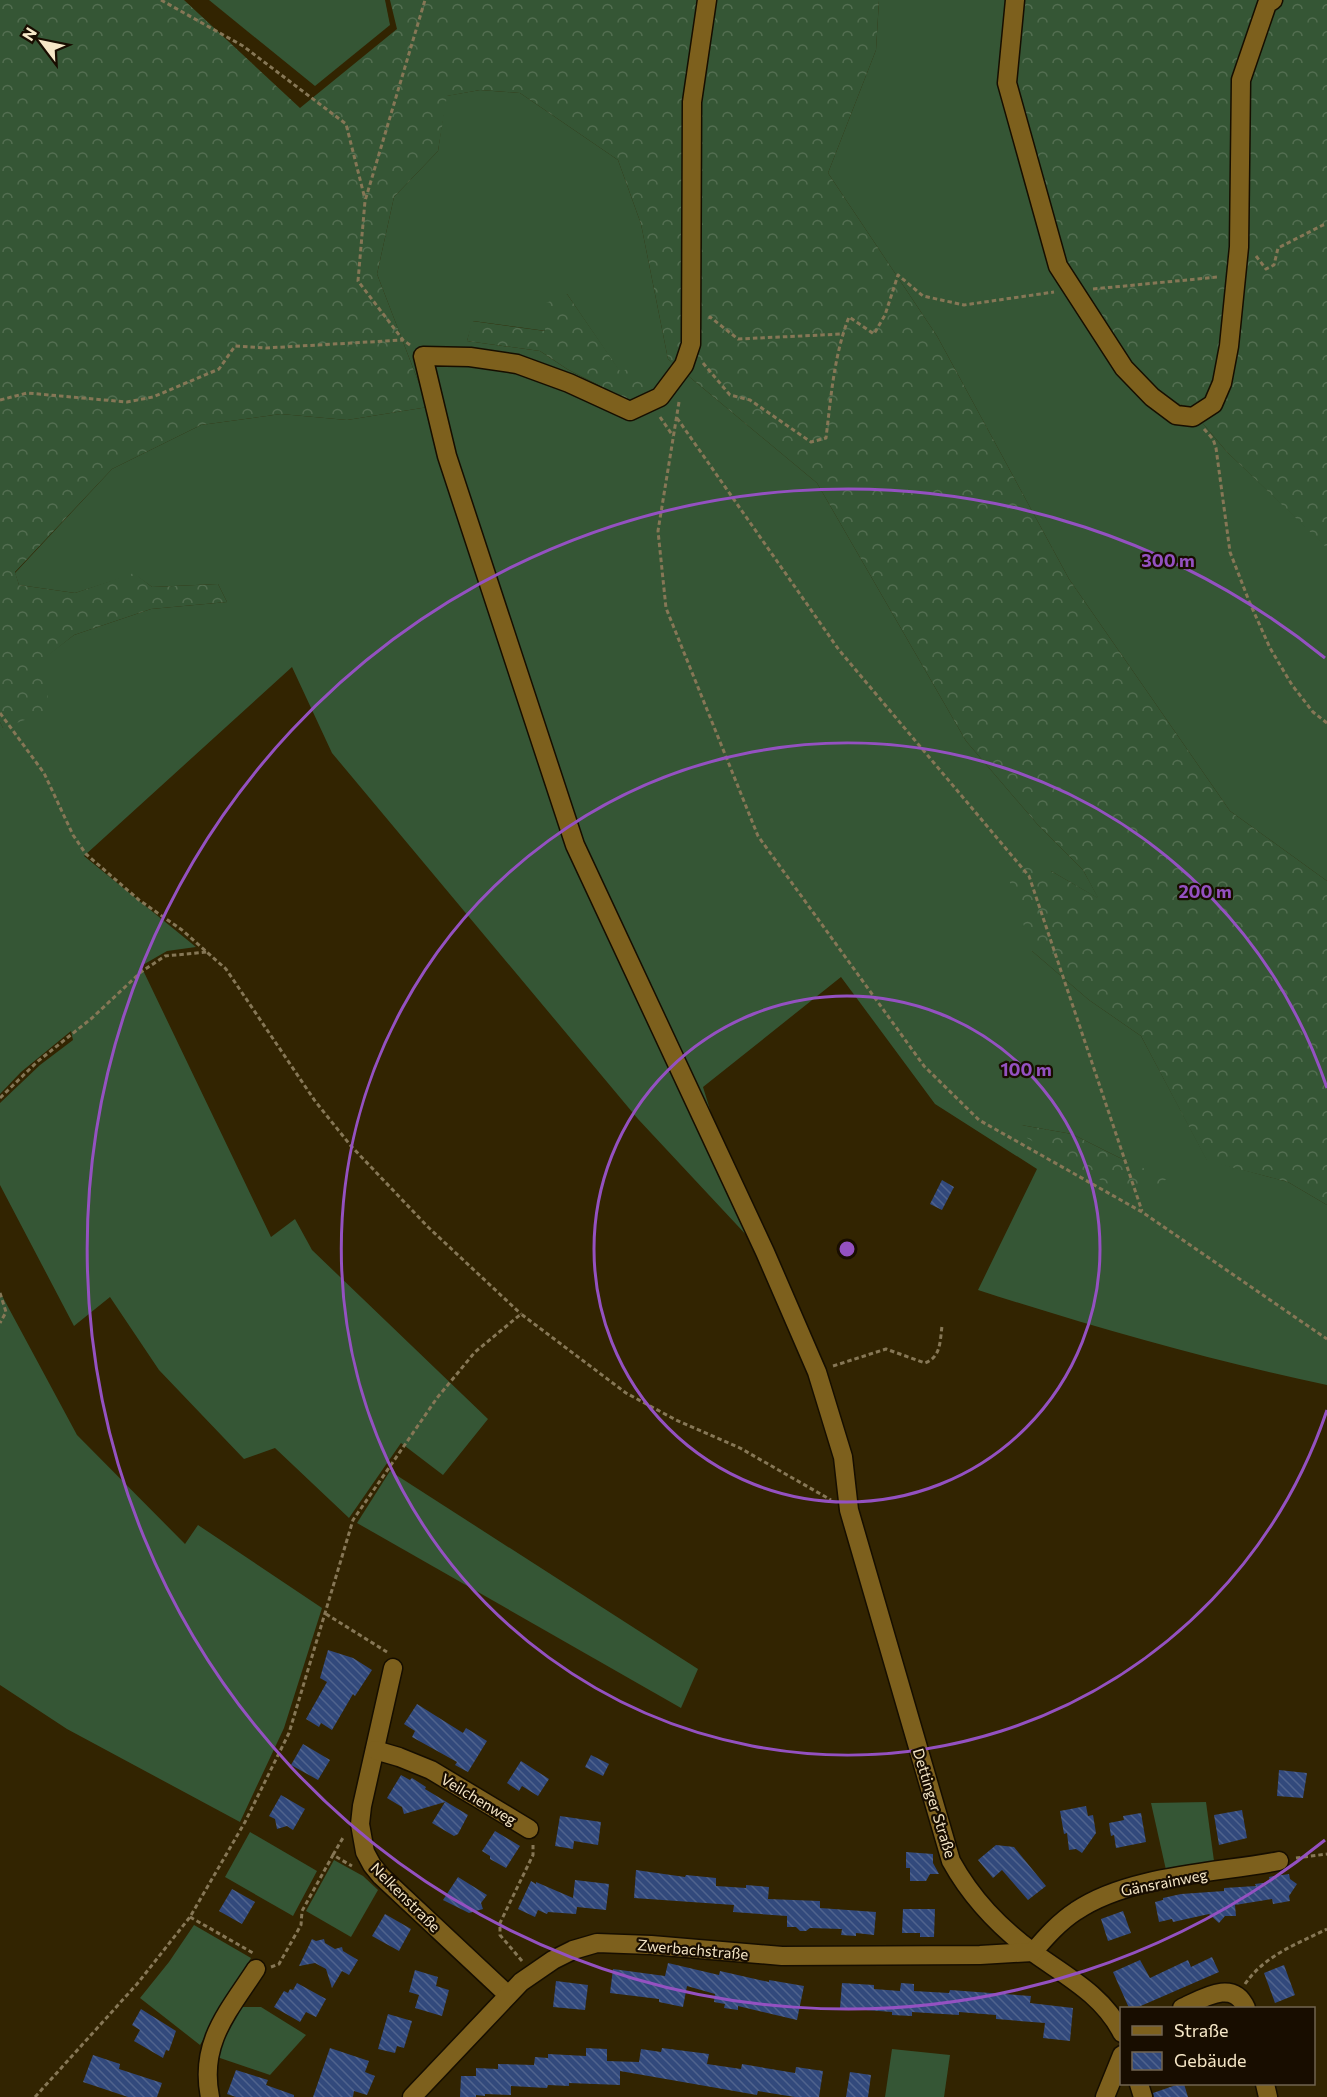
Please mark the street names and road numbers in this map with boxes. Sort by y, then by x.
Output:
street label: Dettinger Straße [910,1746,960,1860]
street label: Veilchenweg [438,1769,520,1829]
street label: Nelkenstraße [367,1858,445,1936]
street label: Gänsrainweg [1119,1865,1209,1899]
street label: Zwerbachstraße [637,1935,749,1963]

